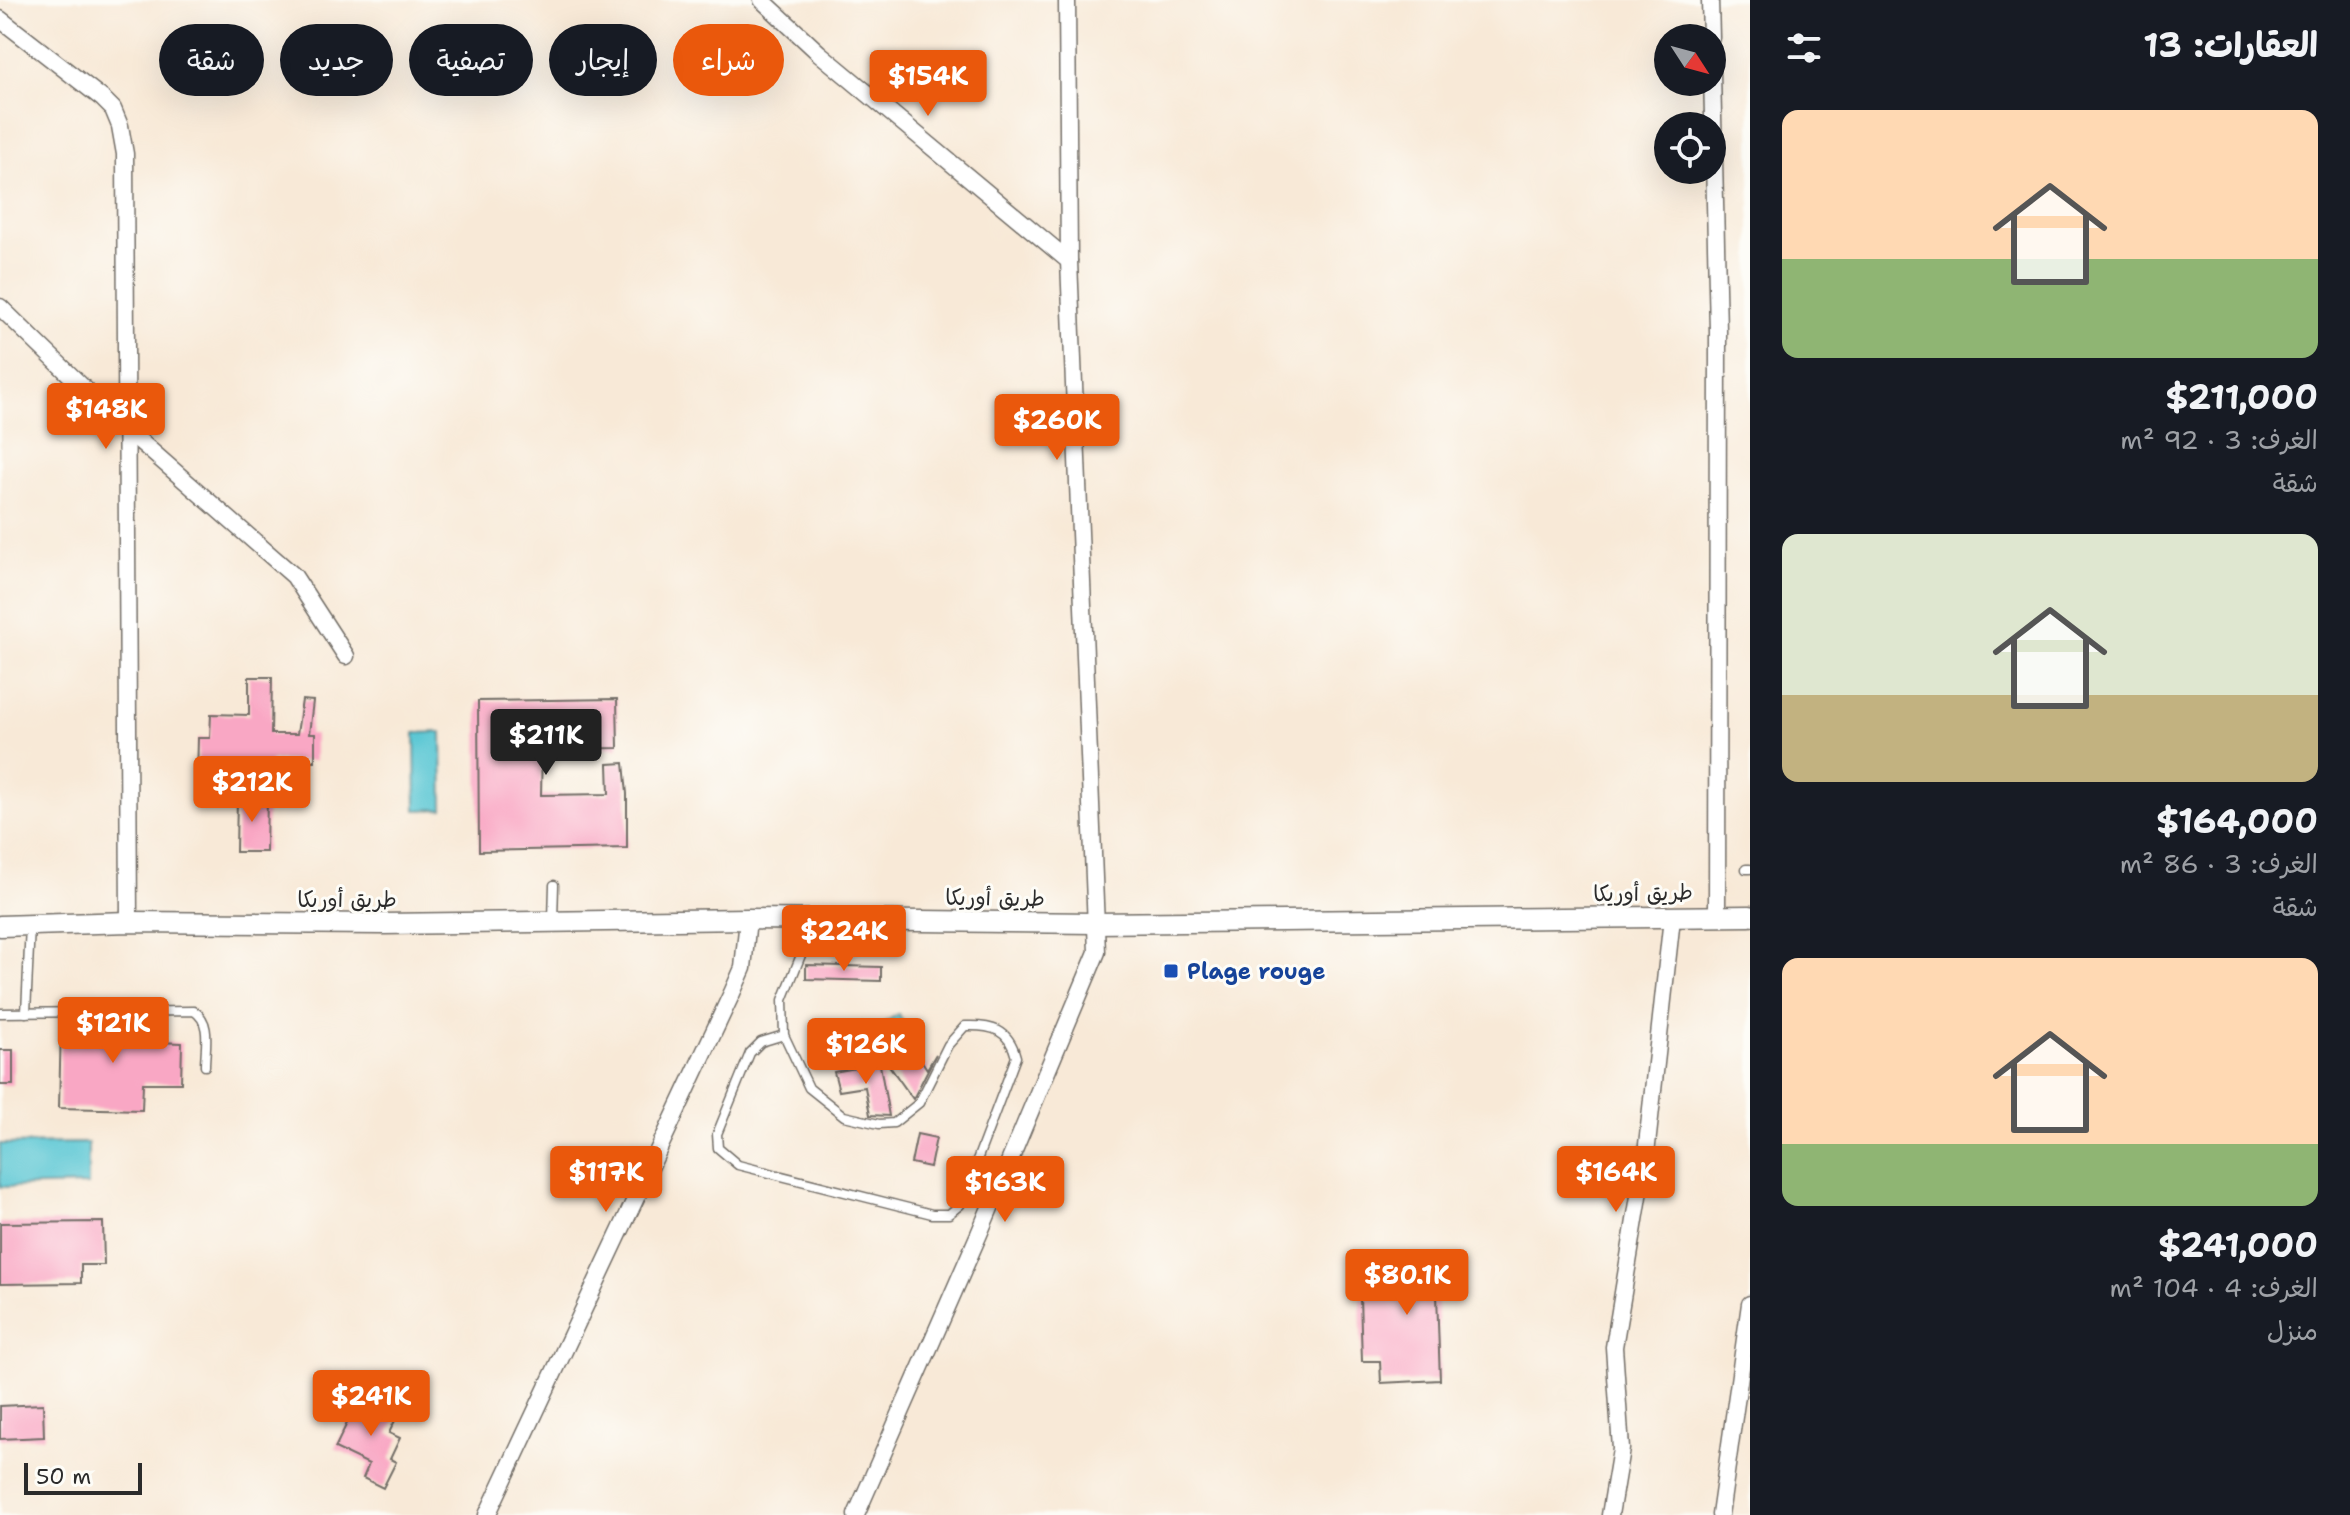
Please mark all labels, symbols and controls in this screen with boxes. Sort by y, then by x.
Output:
text: العقارات: 13 [2143,22,2318,68]
chip: شقة [159,24,264,96]
chip: جديد [280,24,393,96]
chip: تصفية [409,24,533,96]
chip: إيجار [549,24,657,96]
chip: شراء [673,24,784,96]
north arrow [1654,24,1726,96]
map controls [1654,24,1726,184]
icon: filters [1782,26,1826,70]
pin: $154K [872,50,984,118]
text: $154K [888,58,968,93]
button: locate [1654,112,1726,184]
icon: home [1978,162,2122,306]
text: $211,000 [2165,374,2318,420]
pin: $148K [50,383,162,451]
text: $148K [65,391,147,426]
pin: $260K [1001,394,1113,462]
text: $260K [1012,402,1102,437]
text: الغرف: 3 · 92 m² [2120,422,2318,457]
text: شقة [2273,465,2318,500]
icon: home [1978,586,2122,730]
pin: $211K [490,709,602,777]
text: $211K [508,717,584,752]
pin: $212K [196,756,308,824]
text: $212K [211,764,293,799]
text: $164,000 [2156,798,2318,844]
text: الغرف: 3 · 86 m² [2120,846,2318,881]
street label: طريق أوريكا [1593,878,1693,908]
street label: طريق أوريكا [945,883,1045,913]
street label: طريق أوريكا [297,885,397,914]
text: شقة [2273,889,2318,924]
pin: $224K [788,905,900,973]
text: $224K [800,913,888,948]
place label: Plage rouge [1187,957,1325,986]
marker: Plage rouge [1162,962,1180,980]
pin: $121K [57,997,169,1065]
text: $121K [76,1005,150,1040]
icon: home [1978,1010,2122,1154]
pin: $126K [810,1018,922,1086]
text: $126K [825,1026,907,1061]
pin: $117K [550,1146,662,1214]
pin: $164K [1560,1146,1672,1214]
text: $117K [568,1154,644,1189]
text: $164K [1575,1154,1657,1189]
pin: $163K [949,1156,1061,1224]
text: $163K [964,1164,1046,1199]
text: $241,000 [2158,1222,2318,1268]
pin: $80.1K [1342,1249,1472,1317]
text: $80.1K [1363,1257,1451,1292]
text: الغرف: 4 · 104 m² [2110,1270,2318,1305]
text: منزل [2267,1313,2318,1348]
pin: $241K [315,1370,427,1438]
text: $241K [331,1378,411,1413]
scale bar [24,1459,142,1495]
text: 50 m [36,1462,91,1491]

